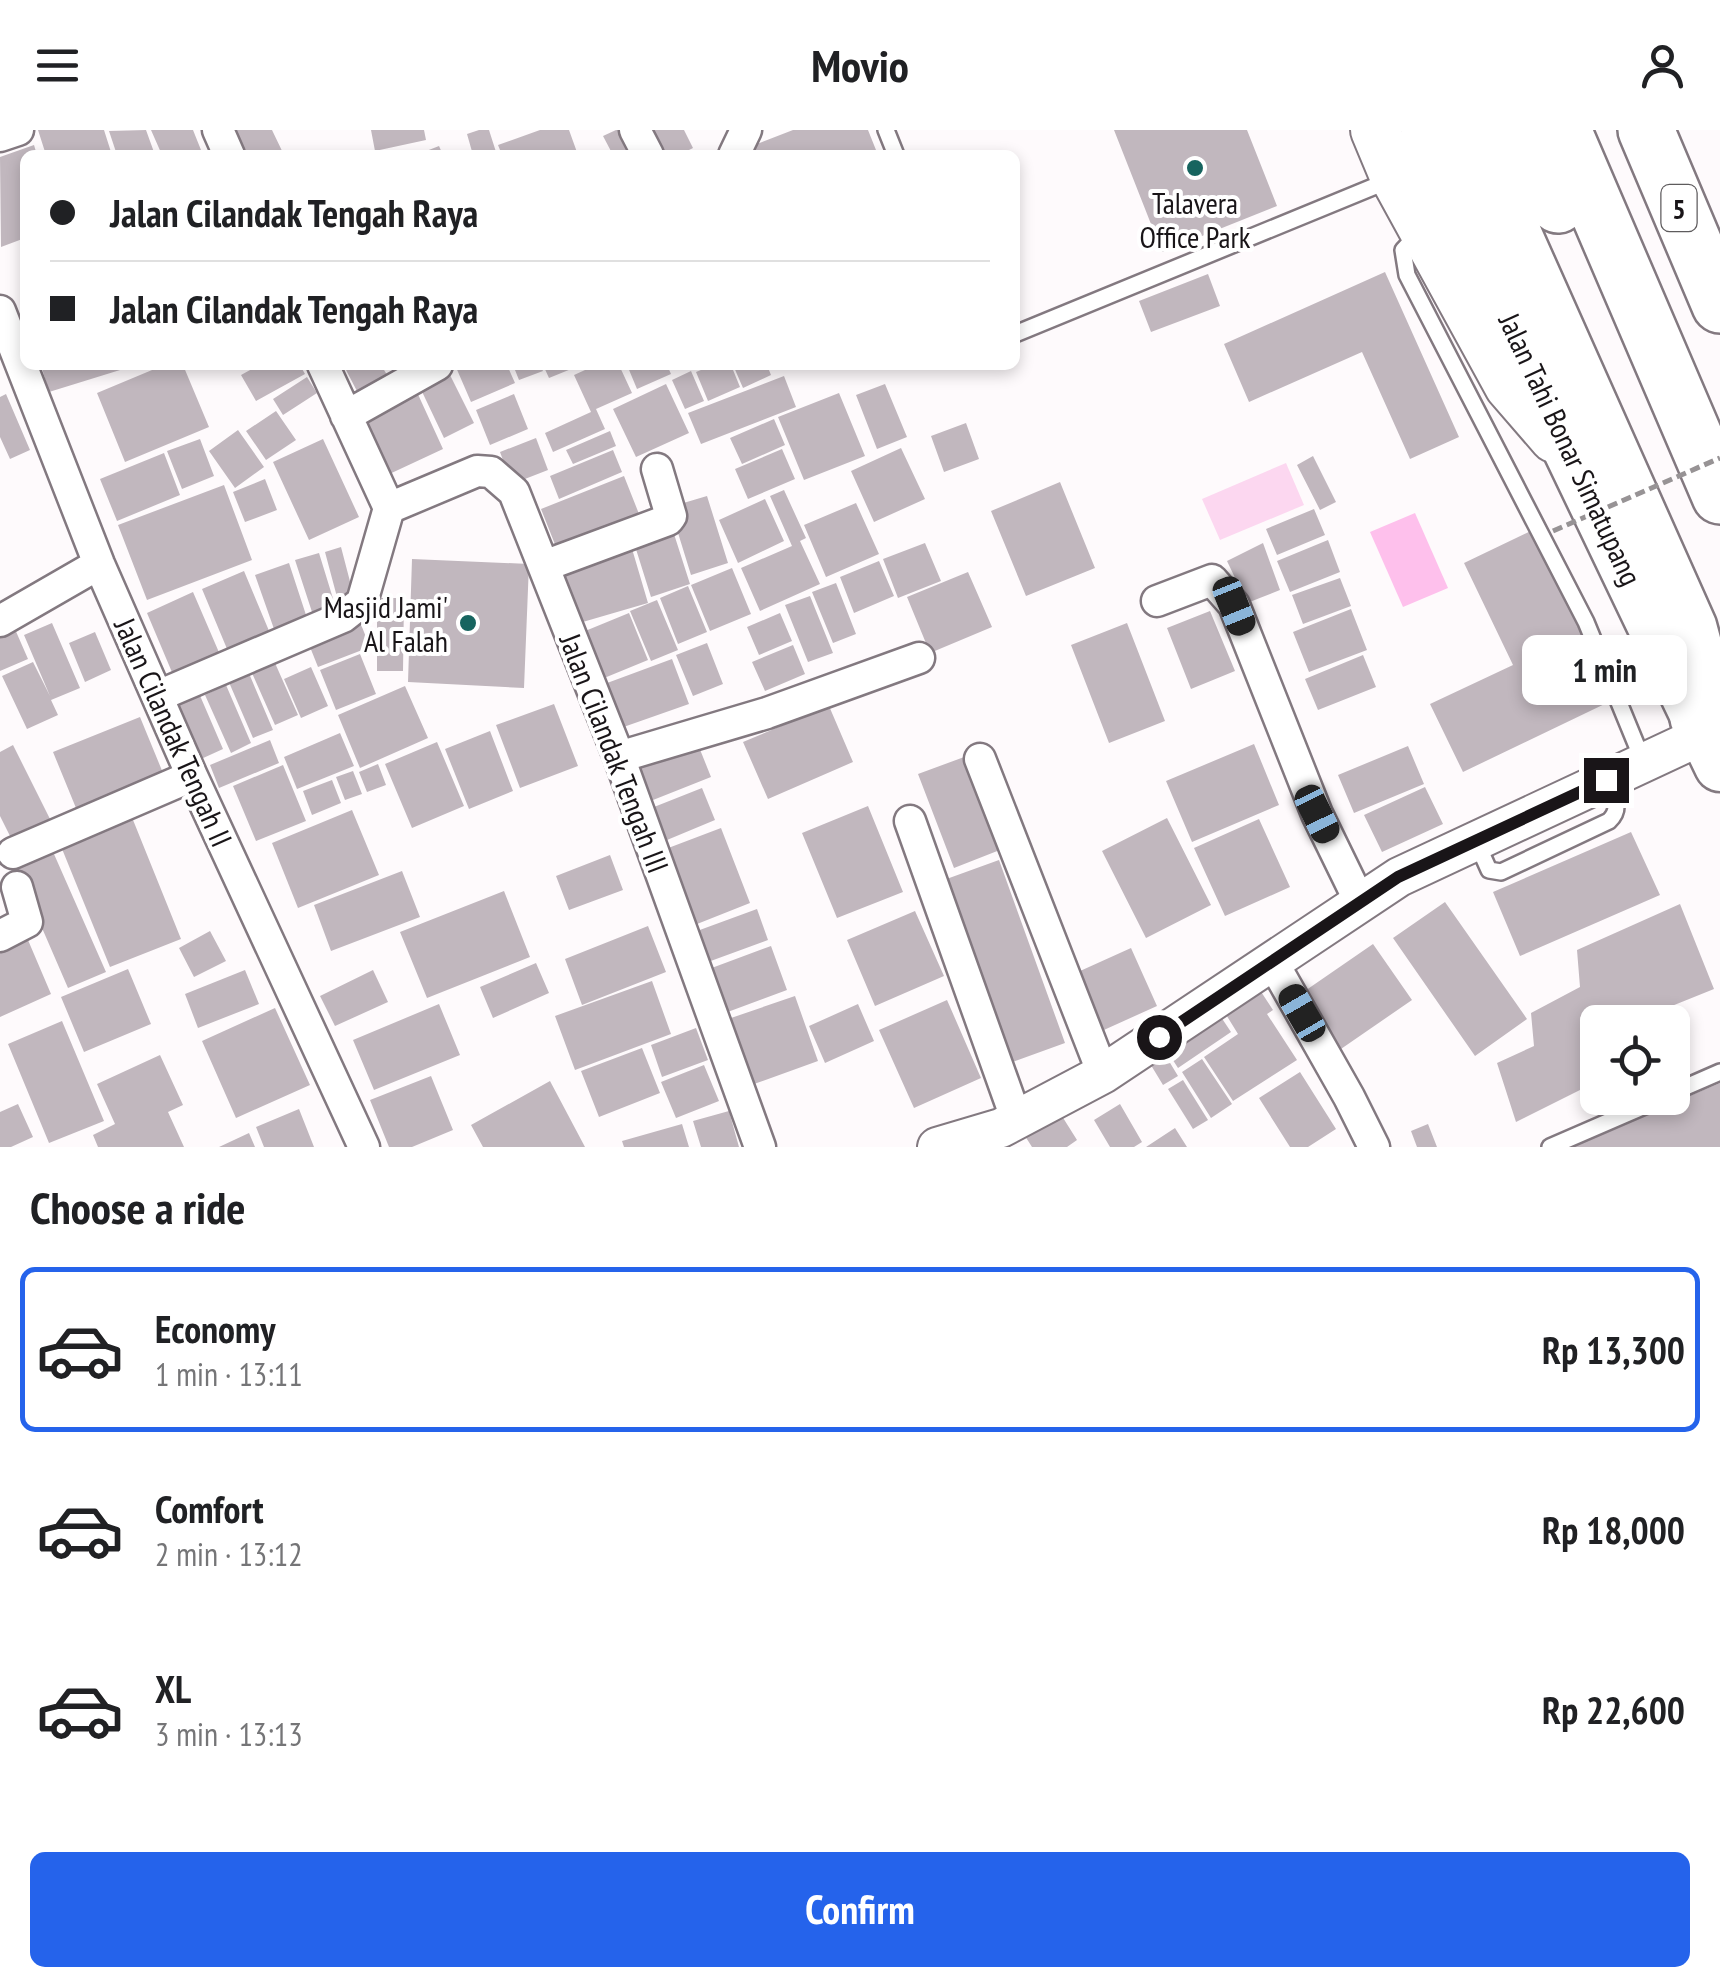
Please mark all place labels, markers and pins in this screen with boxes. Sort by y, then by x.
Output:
marker: Talavera Office Park [1184,157,1206,179]
place label: Talavera Office Park [1140,183,1251,256]
place label: Masjid Jami' Al Falah [324,587,448,660]
marker: Masjid Jami' Al Falah [457,612,479,634]

